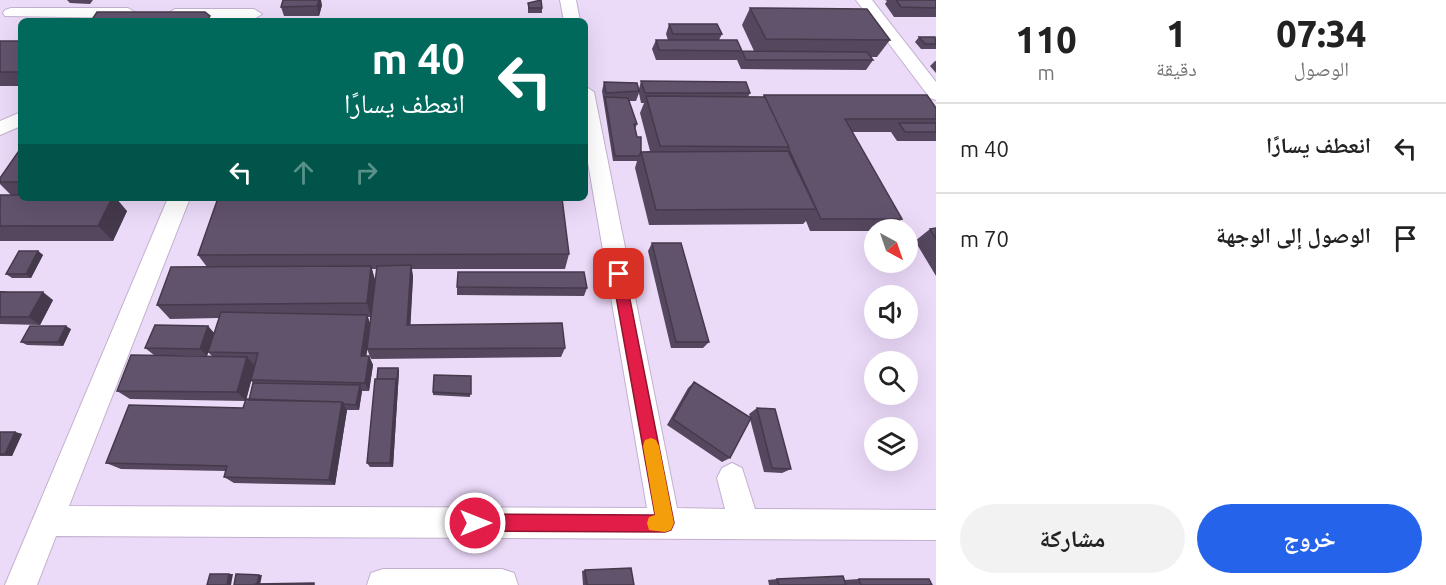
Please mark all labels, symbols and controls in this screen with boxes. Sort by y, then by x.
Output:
text: 1 [1166,13,1187,54]
text: 07:34 [1276,13,1366,54]
text: 110 [1016,19,1077,60]
text: 40 m [371,35,465,82]
icon: left [486,42,564,120]
text: دقيقة [1156,57,1197,80]
text: الوصول [1294,57,1349,80]
text: m [1037,61,1055,84]
text: انعطف يسارًا [344,88,465,118]
text: انعطف يسارًا [1266,132,1371,157]
icon: left [1389,132,1422,165]
text: 40 m [960,136,1009,161]
icon: left [224,156,257,189]
icon: ahead [287,156,320,189]
icon: right [350,156,383,189]
north arrow [864,219,918,273]
map controls [864,219,918,471]
text: الوصول إلى الوجهة [1216,222,1371,247]
icon: arrive [1389,222,1422,255]
text: 70 m [960,226,1009,251]
pin [593,248,644,299]
icon: arrive [602,257,635,290]
button: sound [864,285,918,339]
button: search [864,351,918,405]
button: layers [864,417,918,471]
position arrow [443,491,507,555]
button: مشاركة [960,504,1185,573]
button: خروج [1197,504,1422,573]

